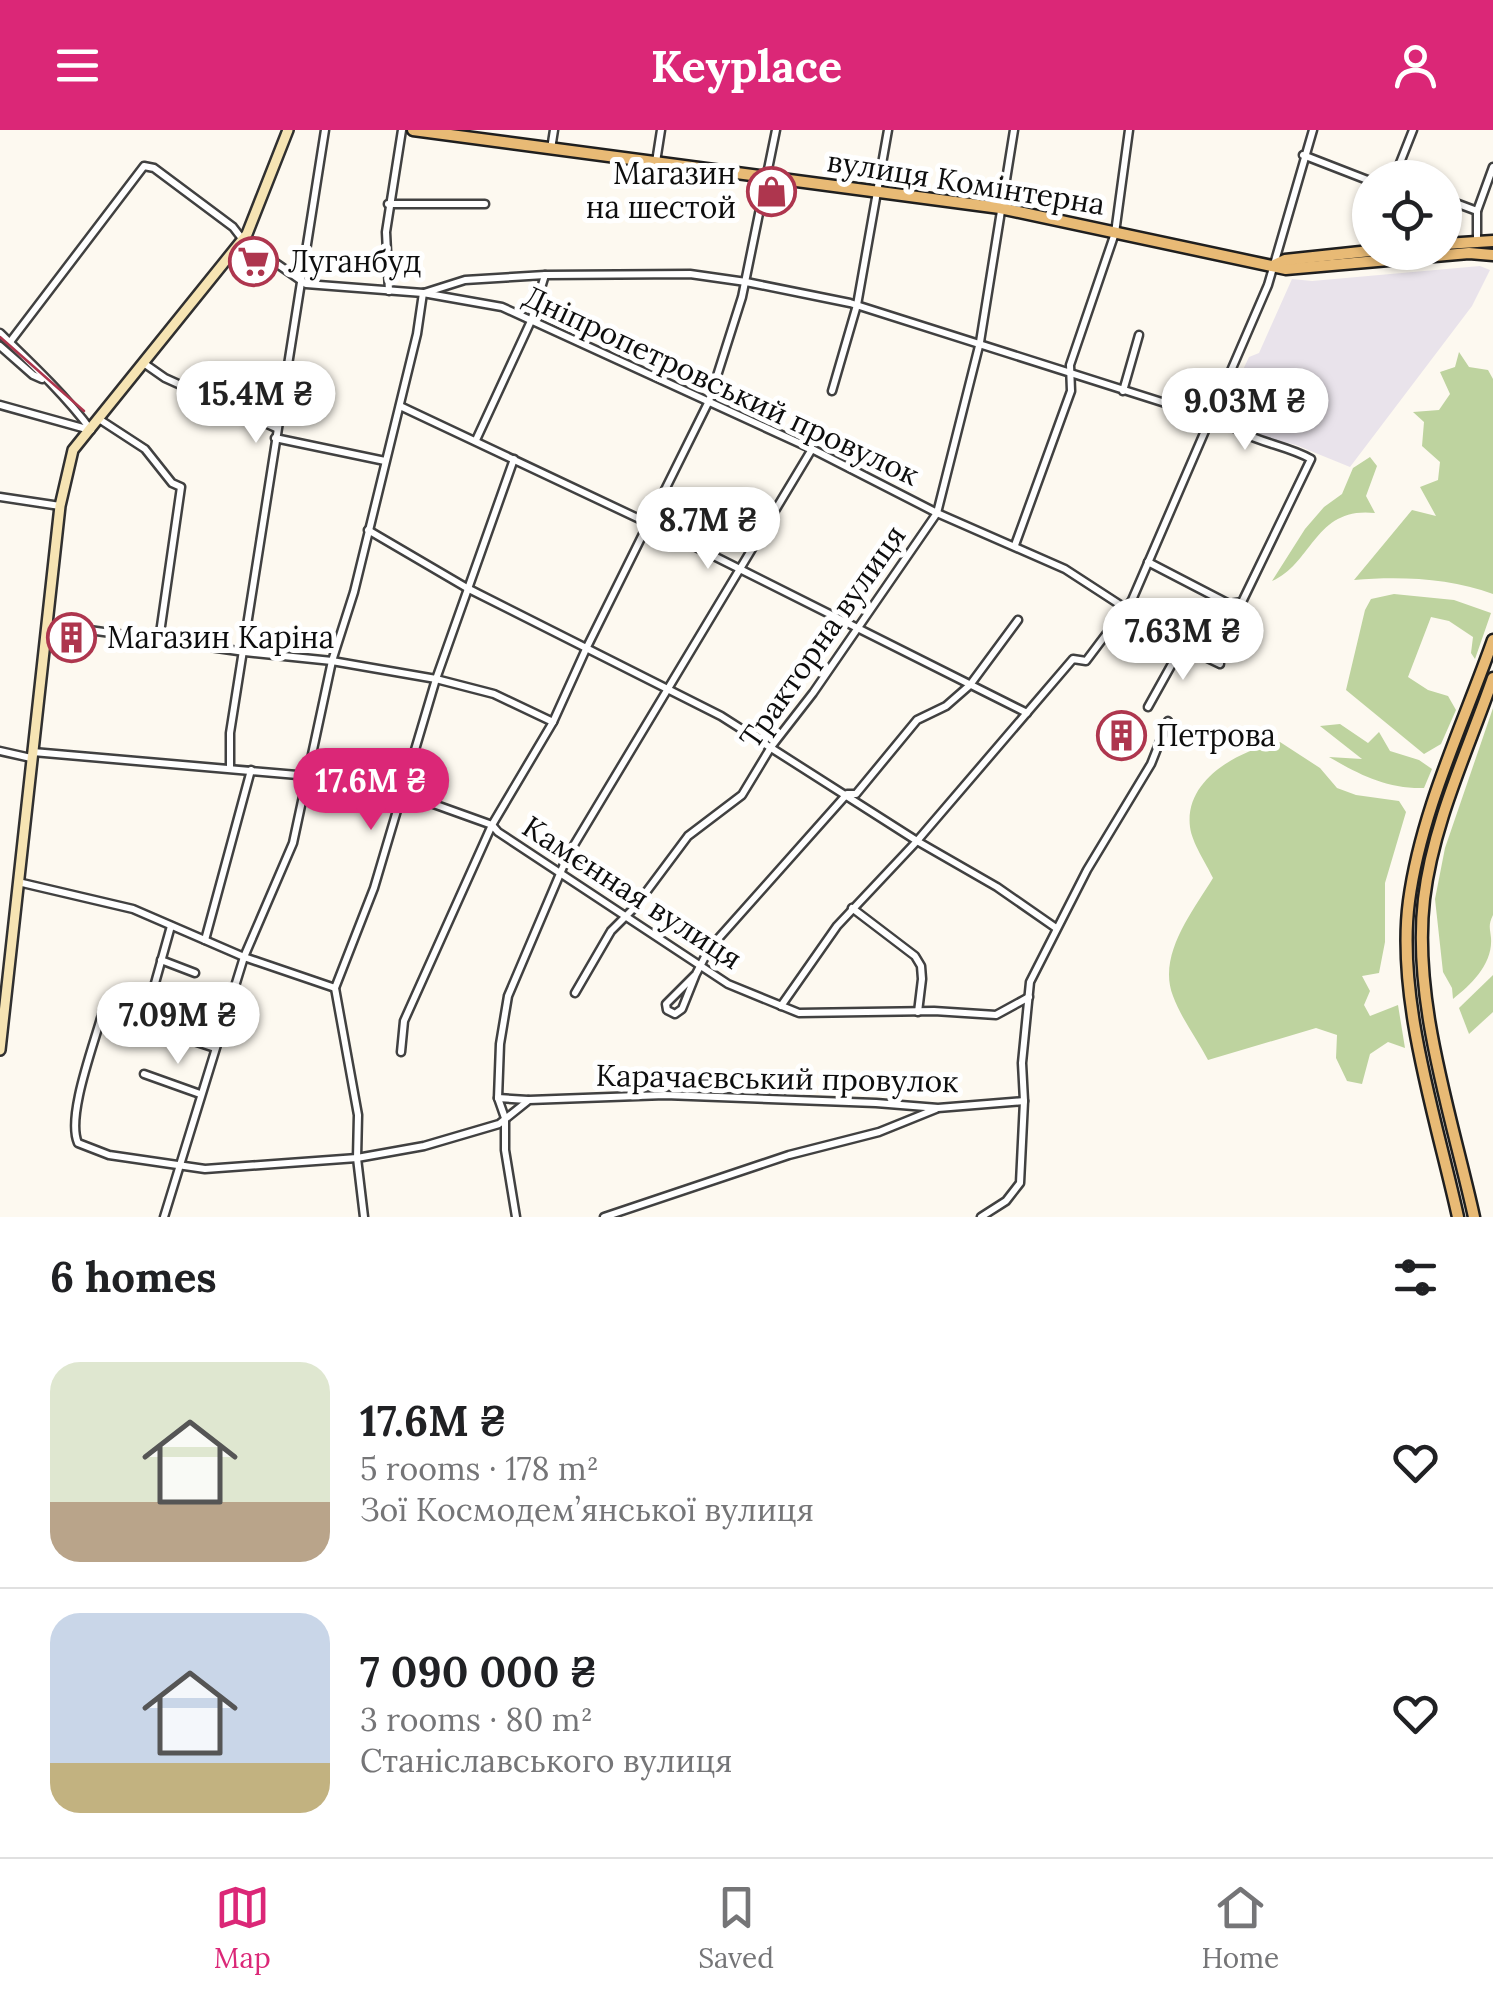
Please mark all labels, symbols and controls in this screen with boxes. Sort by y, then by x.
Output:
text: Keyplace [651,37,842,94]
icon: menu [50,38,105,93]
icon: person [1388,38,1443,93]
street label: вулиця Комінтерна [824,141,1108,224]
place label: Магазин на шестой [586,154,736,226]
map controls [1352,160,1462,270]
button: locate [1352,160,1462,270]
shop icon: Магазин на шестой [745,165,797,217]
supermarket icon: Луганбуд [227,236,279,288]
place label: Луганбуд [288,242,421,281]
street label: Дніпропетровський провулок [517,277,925,495]
pin: 15.4M ₴ [164,361,348,446]
pin: 9.03M ₴ [1153,368,1337,453]
text: 15.4M ₴ [198,373,314,414]
text: 9.03M ₴ [1183,380,1307,421]
pin: 8.7M ₴ [627,487,789,572]
text: 8.7M ₴ [658,499,758,540]
street label: Тракторна вулиця [731,517,914,756]
pin: 7.63M ₴ [1091,598,1275,683]
text: 7.63M ₴ [1125,610,1241,651]
building icon: Магазин Каріна [46,612,98,664]
place label: Магазин Каріна [107,618,334,656]
building icon: Петрова [1095,710,1147,762]
place label: Петрова [1156,716,1276,754]
pin: 17.6M ₴ [279,748,463,833]
text: 17.6M ₴ [315,760,427,801]
street label: Камєнная вулиця [515,807,749,978]
pin: 7.09M ₴ [86,982,270,1067]
text: 7.09M ₴ [119,994,237,1035]
street label: Карачаєвський провулок [595,1056,959,1101]
text: 6 homes [50,1250,217,1304]
icon: filters [1388,1250,1443,1305]
text: 17.6M ₴ [360,1394,507,1448]
icon: home [130,1402,250,1522]
icon: heart [1388,1435,1443,1490]
text: 5 rooms · 178 m² [360,1448,599,1489]
text: Зої Космодем’янської вулиця [360,1489,814,1530]
text: 7 090 000 ₴ [360,1645,597,1699]
icon: home [130,1653,250,1773]
icon: heart [1388,1686,1443,1741]
text: 3 rooms · 80 m² [360,1699,593,1740]
text: Станіславського вулиця [360,1740,732,1781]
tab: Map [214,1880,271,1976]
tab: Saved [698,1880,774,1976]
tab: Home [1201,1880,1279,1976]

